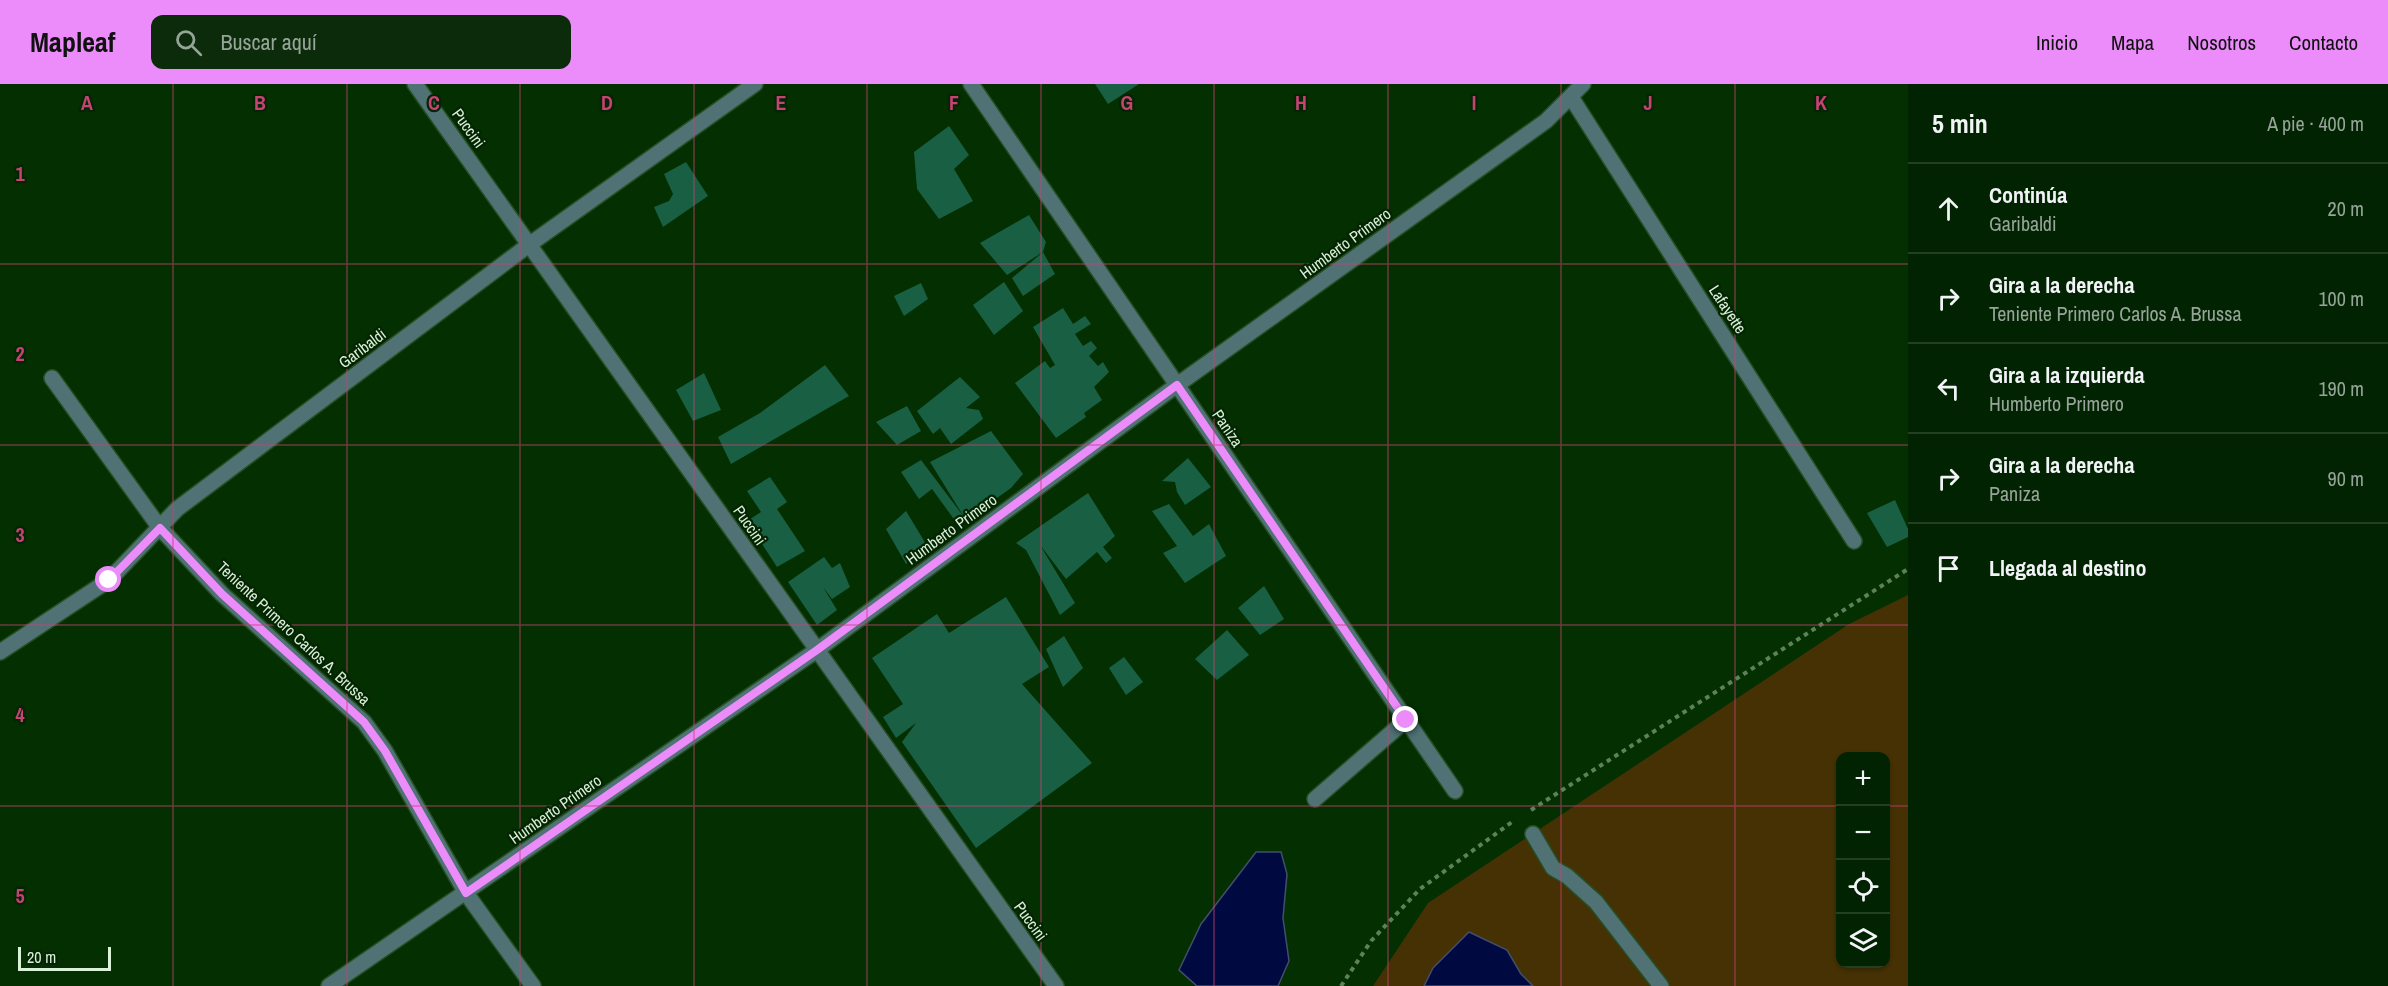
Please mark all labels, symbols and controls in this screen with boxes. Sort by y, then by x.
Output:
search box [151,15,571,69]
text: Mapleaf [30,23,115,61]
icon: search [172,26,205,59]
text: Buscar aquí [220,27,317,57]
text: Inicio [2036,28,2078,57]
text: Mapa [2111,28,2154,57]
text: Nosotros [2187,28,2256,57]
text: Contacto [2289,28,2358,57]
text: A [81,89,93,116]
text: B [254,89,266,116]
text: C [428,89,440,116]
text: D [601,89,613,116]
text: E [776,89,787,116]
text: F [949,89,959,116]
text: G [1121,89,1133,116]
text: H [1295,89,1307,116]
text: I [1472,89,1476,116]
text: J [1643,89,1653,116]
text: K [1815,89,1827,116]
street label: Puccini [447,104,491,152]
text: 5 min [1932,106,1988,141]
text: A pie · 400 m [2267,110,2364,137]
text: 1 [15,160,25,187]
text: Continúa [1989,180,2067,210]
icon: ahead [1932,192,1965,225]
text: 20 m [2328,195,2364,222]
street label: Humberto Primero [1295,202,1395,284]
text: Garibaldi [1989,210,2056,237]
text: Gira a la derecha [1989,270,2134,300]
street label: Lafayette [1704,280,1752,338]
icon: right [1932,282,1965,315]
text: 100 m [2318,285,2364,312]
text: Teniente Primero Carlos A. Brussa [1989,300,2242,327]
street label: Garibaldi [334,323,390,373]
text: 2 [15,340,25,367]
text: Gira a la izquierda [1989,360,2144,390]
icon: left [1932,372,1965,405]
text: 190 m [2318,375,2364,402]
text: Humberto Primero [1989,390,2124,417]
street label: Paniza [1207,405,1249,452]
text: Gira a la derecha [1989,450,2134,480]
icon: right [1932,462,1965,495]
text: 90 m [2328,465,2364,492]
text: Paniza [1989,480,2040,507]
street label: Humberto Primero [901,488,1001,570]
street label: Puccini [728,501,772,549]
text: 3 [15,521,25,548]
icon: arrive [1932,552,1965,585]
text: Llegada al destino [1989,553,2146,583]
street label: Teniente Primero Carlos A. Brussa [213,556,376,710]
route start [95,566,121,592]
text: 4 [15,701,25,728]
route end [1392,706,1418,732]
map controls [1836,752,1890,968]
button: + [1836,752,1890,806]
street label: Humberto Primero [504,769,606,849]
button: − [1836,806,1890,860]
button: locate [1836,860,1890,914]
text: 5 [15,882,25,909]
street label: Puccini [1009,897,1053,945]
button: layers [1836,914,1890,968]
scale bar [18,944,111,972]
text: 20 m [27,946,56,968]

